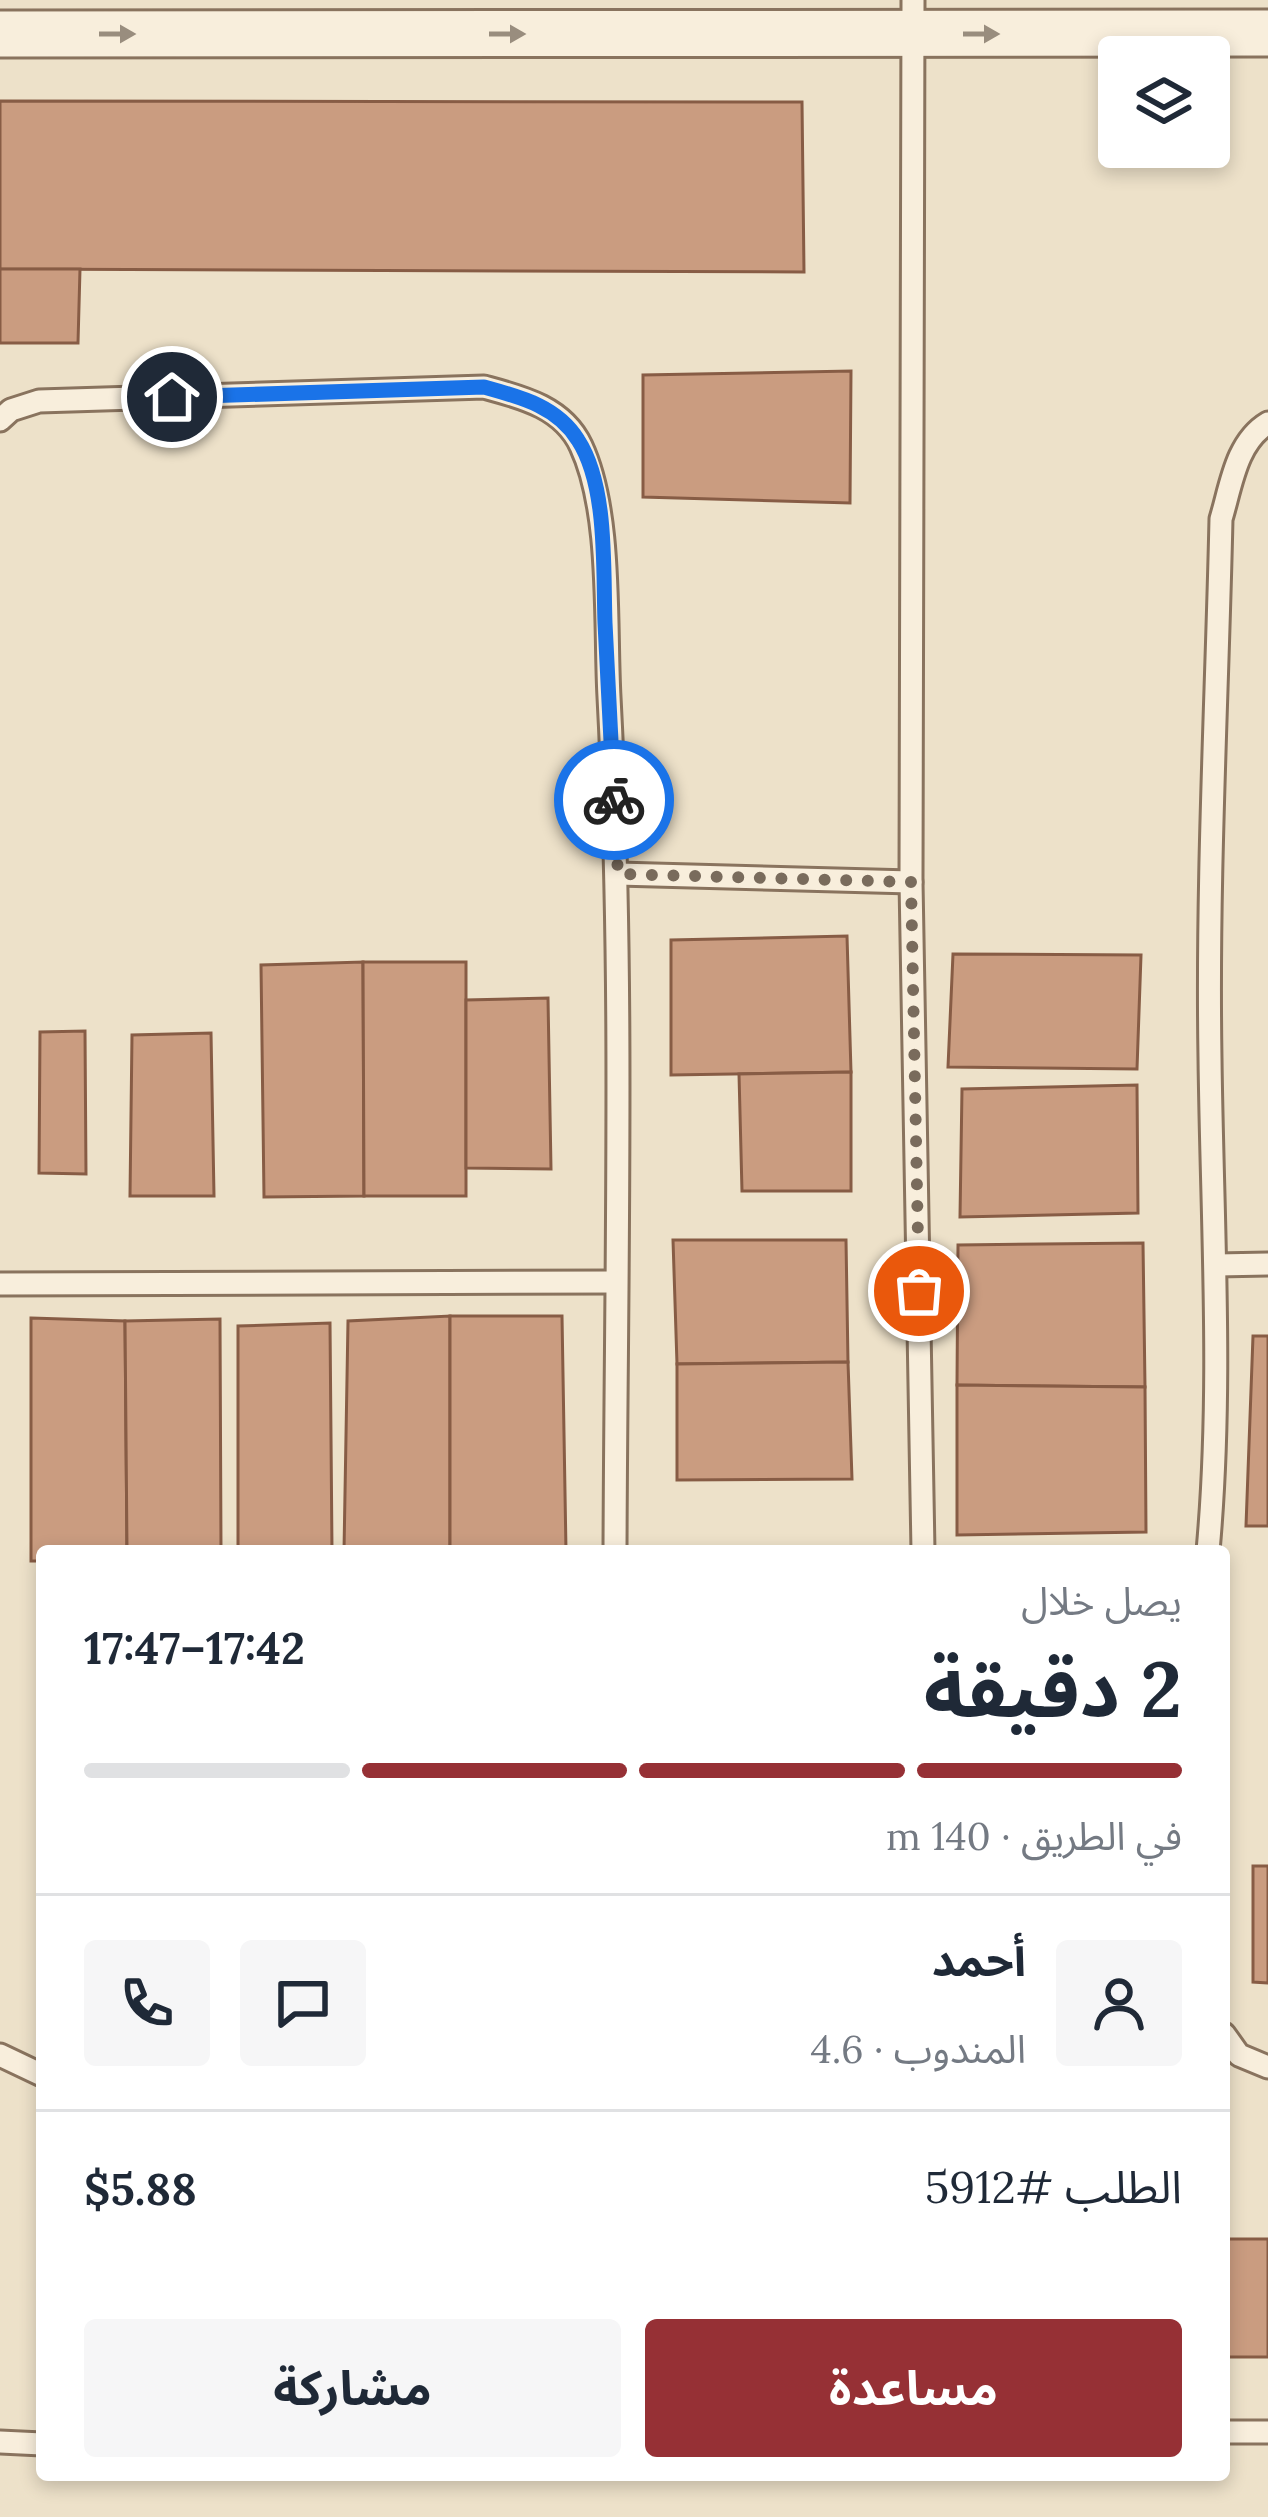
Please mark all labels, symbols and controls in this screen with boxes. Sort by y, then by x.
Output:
one-way arrow [99,24,137,44]
one-way arrow [489,24,527,44]
one-way arrow [963,24,1001,44]
map controls [1098,36,1230,168]
button: layers [1098,36,1230,168]
pin [121,346,223,448]
icon: home [139,364,205,430]
courier [554,740,674,860]
icon: bike [581,767,647,833]
pin [868,1240,970,1342]
icon: bag [886,1258,952,1324]
text: يصل خلال [1021,1576,1182,1626]
text: 17:42–17:47 [84,1619,305,1676]
text: 2 دقيقة [924,1639,1182,1738]
text: في الطريق · 140 m [886,1811,1182,1861]
text: أحمد [932,1931,1026,1988]
button: phone [84,1940,210,2066]
button: chat [240,1940,366,2066]
button: person [1056,1940,1182,2066]
text: المندوب · 4.6 [811,2024,1026,2074]
text: الطلب #5912 [925,2158,1182,2215]
text: $5.88 [84,2160,197,2217]
button: مشاركة [84,2319,621,2457]
button: مساعدة [645,2319,1182,2457]

